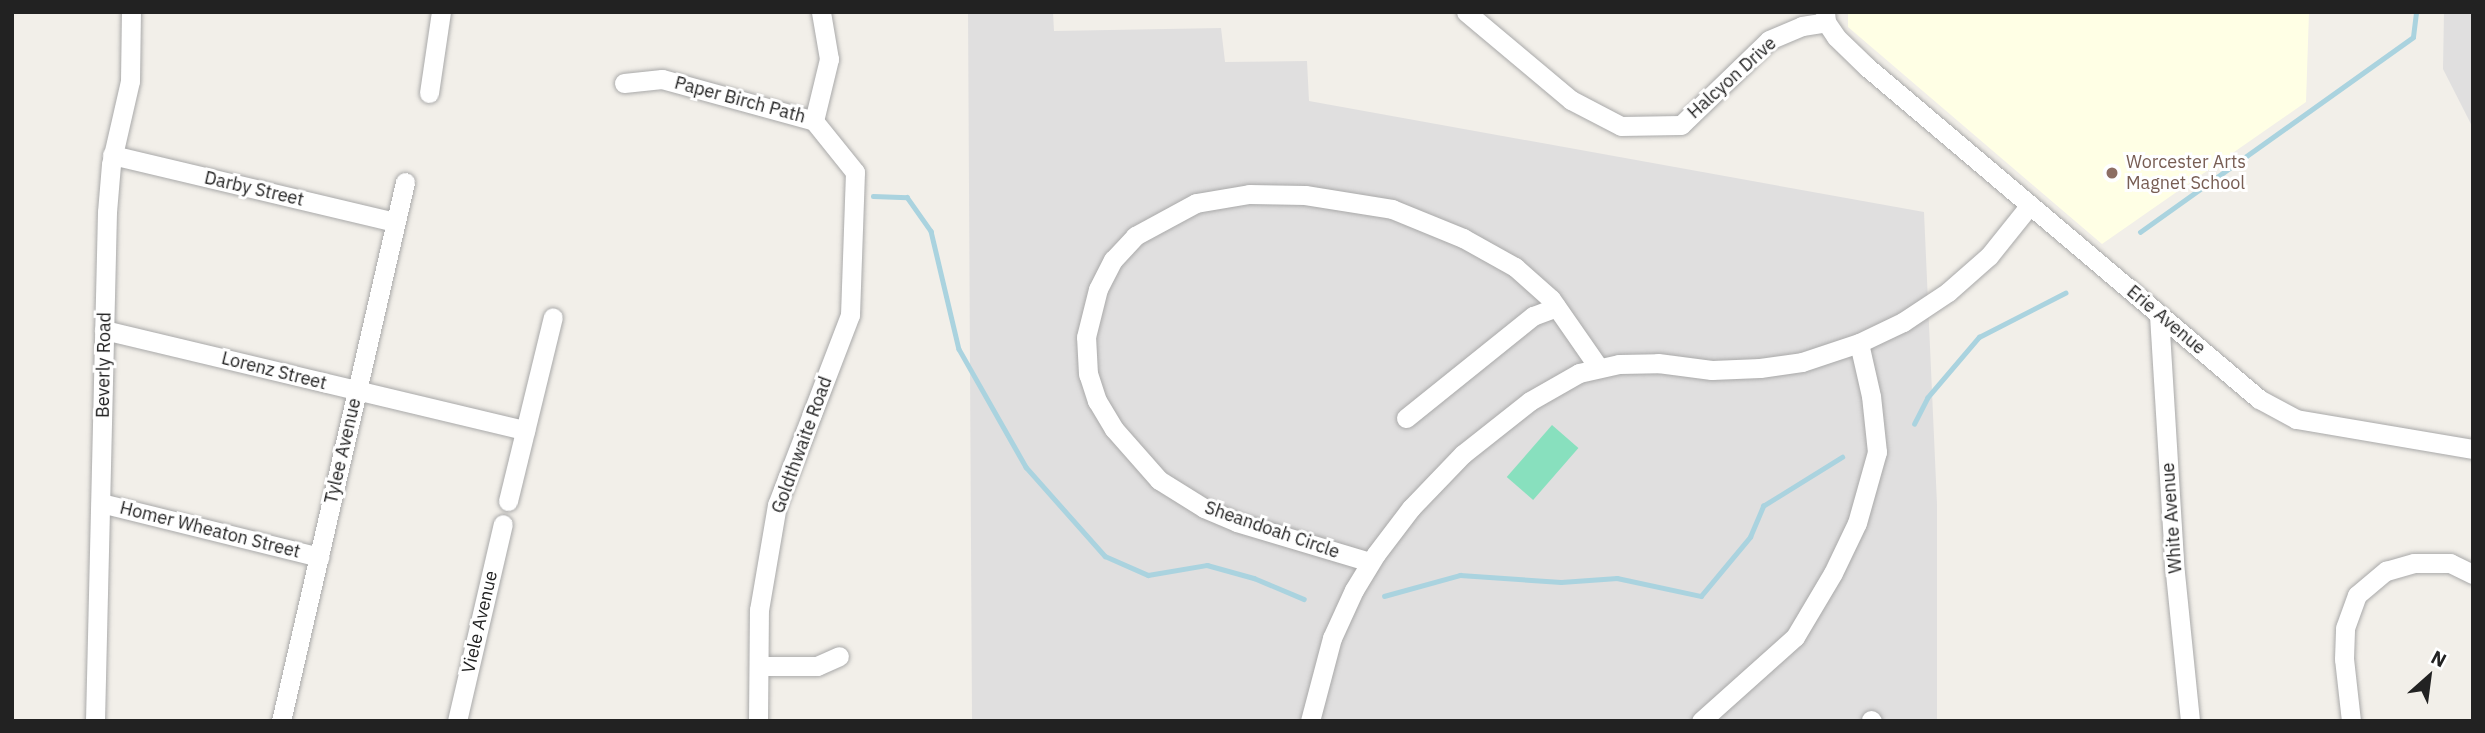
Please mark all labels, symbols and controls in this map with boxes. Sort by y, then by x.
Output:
street label: Halcyon Drive [1683,33,1781,123]
street label: Paper Birch Path [672,72,808,128]
place label: Worcester Arts Magnet School [2126,152,2246,194]
marker: Worcester Arts Magnet School [2104,165,2120,181]
street label: Darby Street [202,167,306,211]
street label: Erie Avenue [2122,281,2210,359]
street label: Beverly Road [92,312,116,418]
street label: Lorenz Street [219,348,329,394]
street label: Goldthwaite Road [767,374,837,516]
street label: Tylee Avenue [320,396,366,506]
street label: White Avenue [2157,462,2187,574]
street label: Homer Wheaton Street [118,497,302,563]
street label: Sheandoah Circle [1202,497,1342,563]
street label: Viele Avenue [458,569,502,675]
north arrow [2394,642,2464,712]
text: N [2427,645,2451,672]

